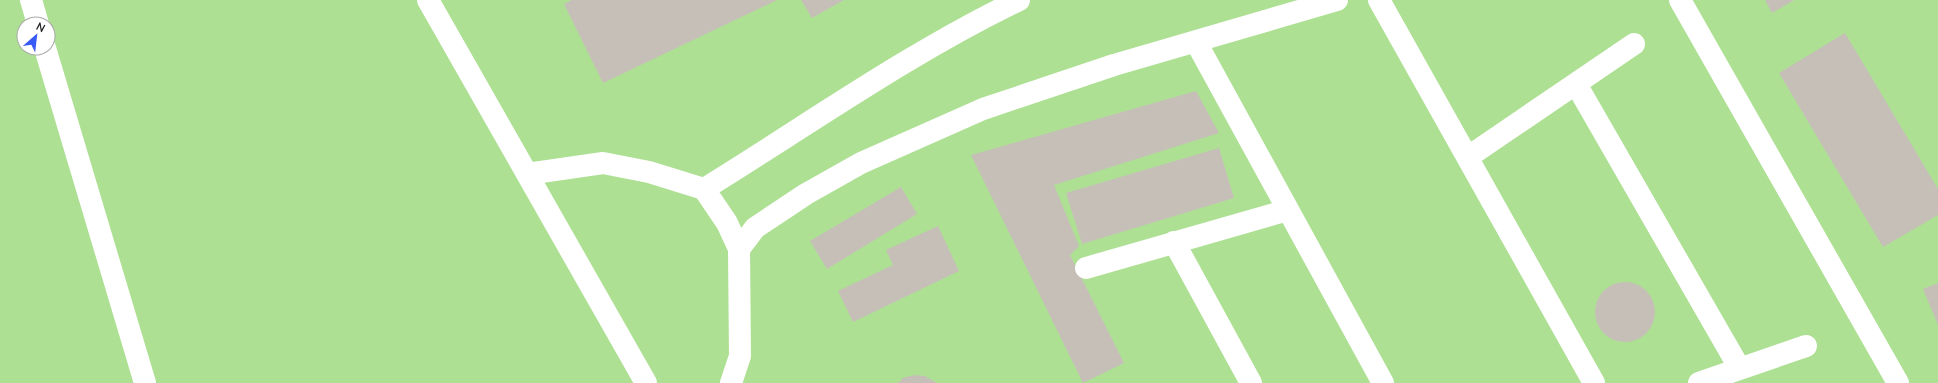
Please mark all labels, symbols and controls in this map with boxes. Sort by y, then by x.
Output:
north arrow [16,16,56,56]
text: N [33,19,48,36]

